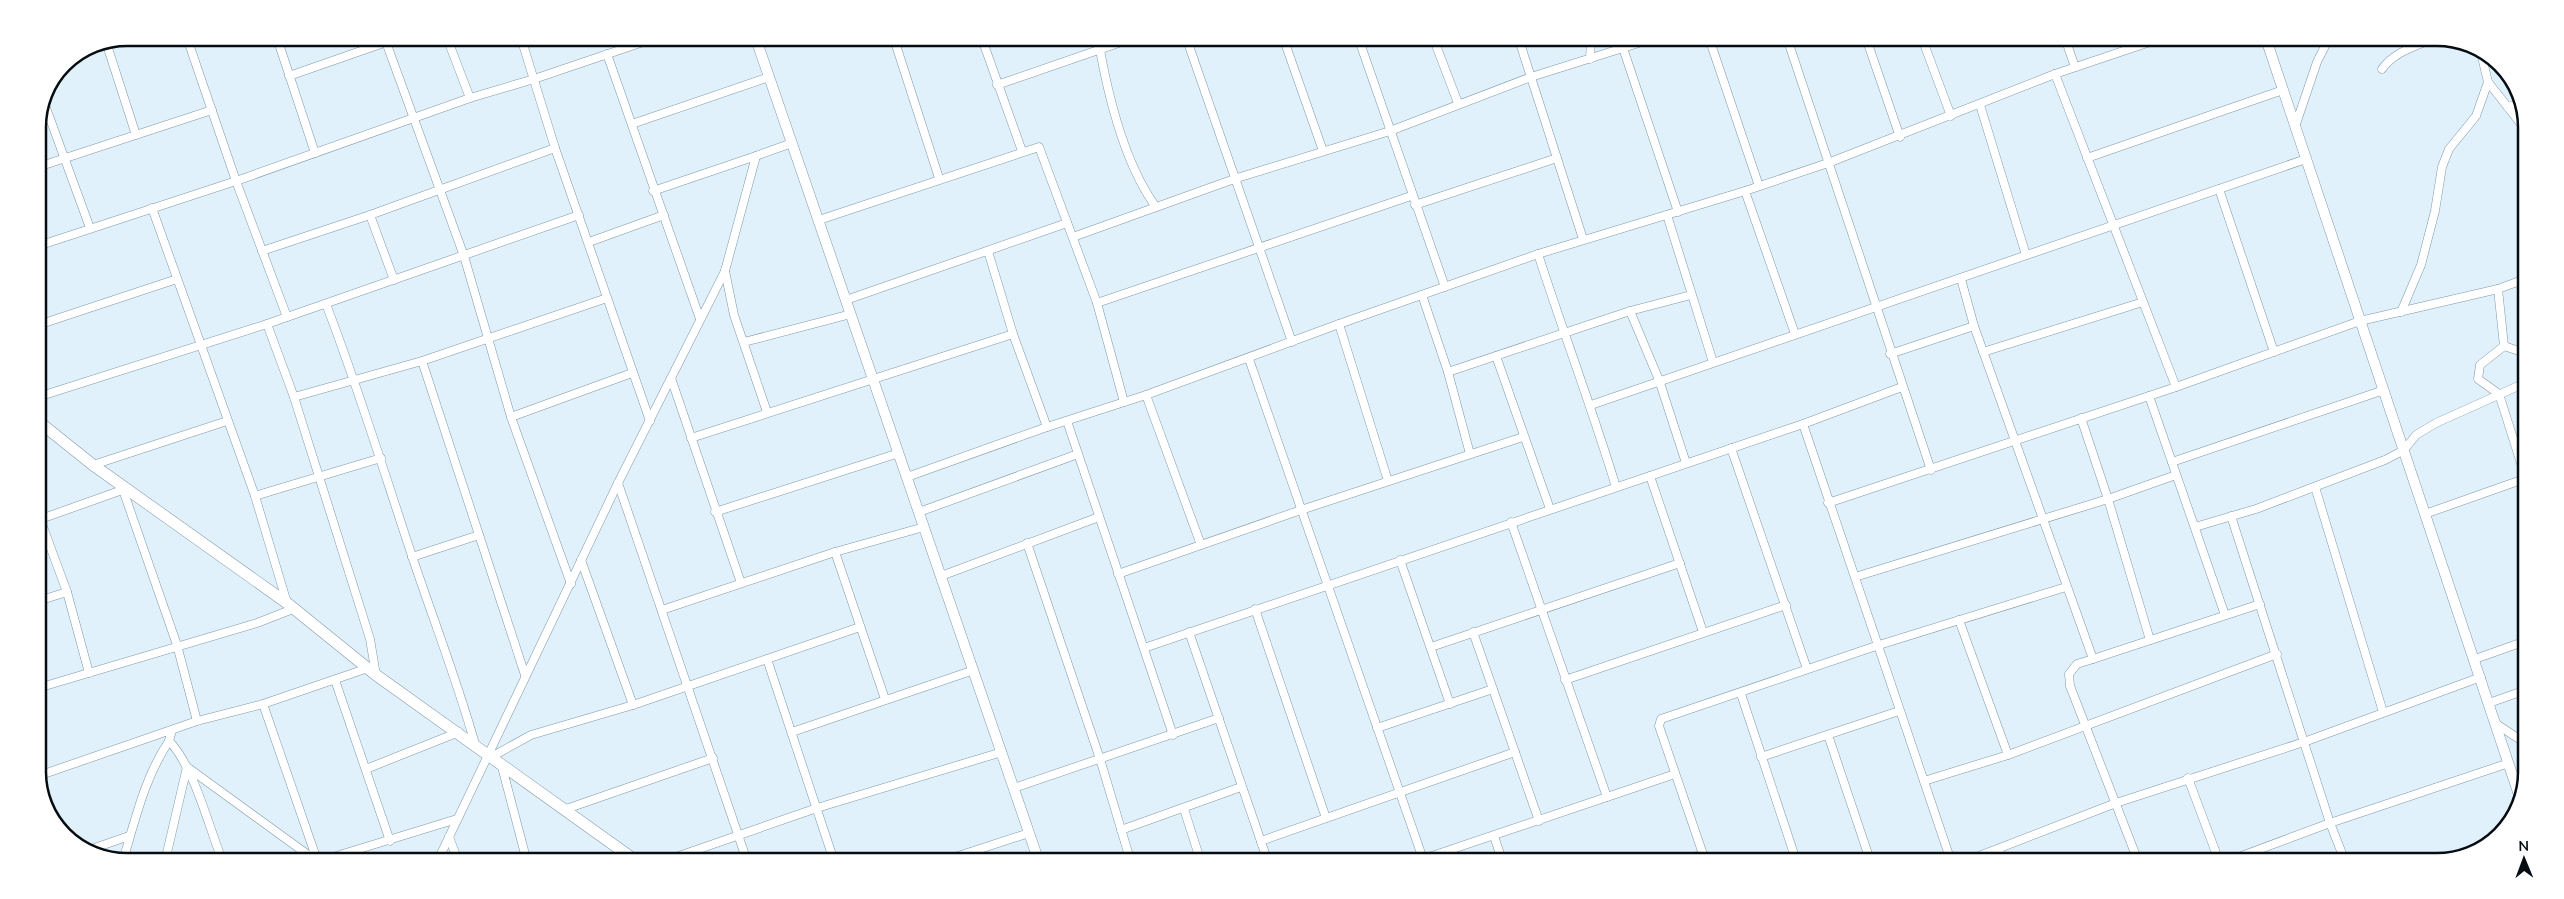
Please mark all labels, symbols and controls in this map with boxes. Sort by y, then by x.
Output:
north arrow [2499,834,2549,884]
text: N [2518,837,2529,855]

